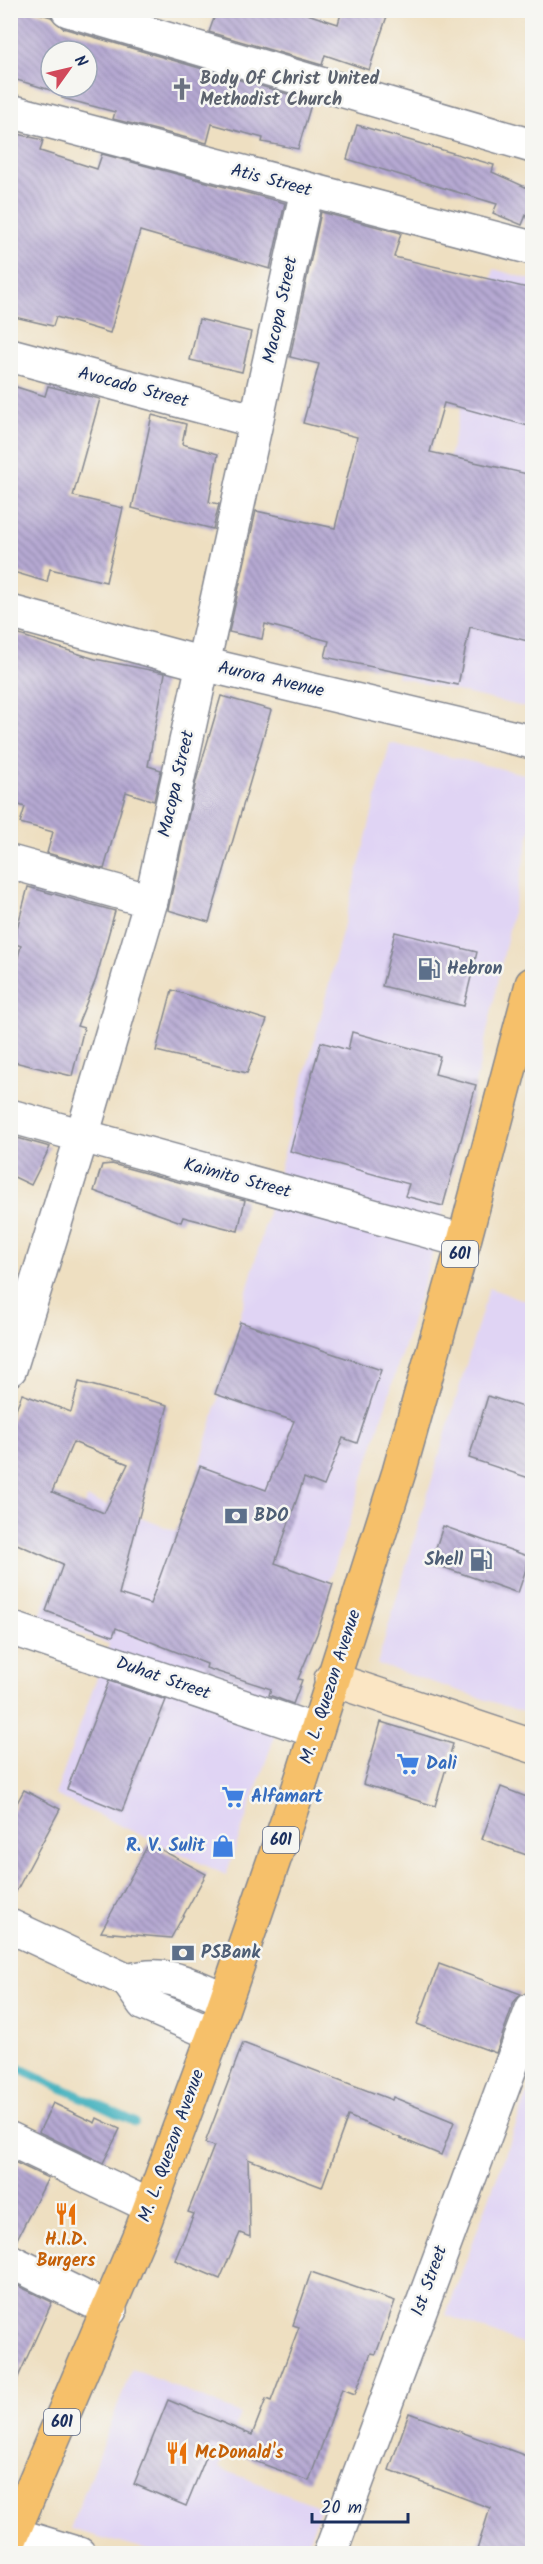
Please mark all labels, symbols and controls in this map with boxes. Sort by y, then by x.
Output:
north arrow [39,39,99,99]
text: N [67,50,93,73]
place label: Body Of Christ United Methodist Church [200,65,379,115]
church icon: Body Of Christ United Methodist Church [169,76,195,102]
street label: Atis Street [227,156,316,206]
street label: Macopa Street [256,253,307,366]
street label: Avocado Street [75,359,192,417]
street label: Aurora Avenue [215,654,327,706]
street label: Macopa Street [151,727,204,840]
place label: Hebron [447,955,502,984]
fuel station icon: Hebron [416,956,442,982]
street label: Kaimito Street [180,1151,295,1208]
road number: 601 [442,1241,478,1267]
place label: BDO [254,1502,288,1531]
bank icon: BDO [223,1503,249,1529]
place label: Shell [425,1546,463,1575]
fuel station icon: Shell [468,1547,494,1573]
street label: M. L. Quezon Avenue [292,1606,370,1768]
street label: Duhat Street [112,1649,215,1709]
place label: Dali [426,1750,457,1779]
supermarket icon: Dali [395,1751,421,1777]
place label: Alfamart [251,1783,324,1812]
supermarket icon: Alfamart [220,1784,246,1810]
road number: 601 [263,1827,299,1853]
place label: R. V. Sulit [126,1832,206,1861]
shop icon: R. V. Sulit [210,1833,236,1859]
place label: PSBank [201,1939,261,1968]
bank icon: PSBank [170,1940,196,1966]
street label: M. L. Quezon Avenue [131,2065,213,2227]
restaurant icon: H.I.D. Burgers [53,2201,79,2227]
place label: H.I.D. Burgers [37,2226,96,2276]
street label: 1st Street [404,2241,456,2320]
road number: 601 [44,2409,80,2435]
place label: McDonald's [195,2439,284,2468]
restaurant icon: McDonald's [164,2440,190,2466]
scale bar [312,2486,408,2524]
text: 20 m [321,2494,362,2523]

